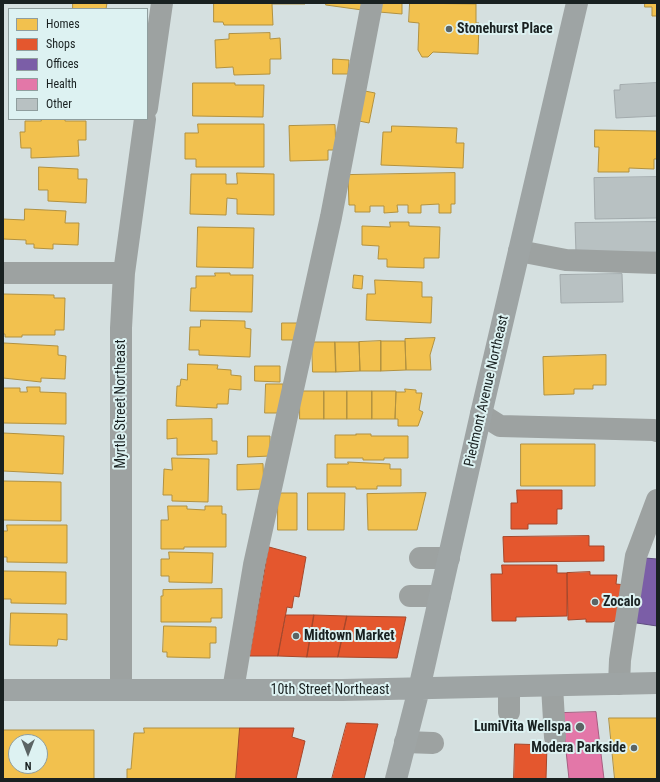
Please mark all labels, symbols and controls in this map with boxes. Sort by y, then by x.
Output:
legend [8,8,148,120]
text: Homes [46,17,80,31]
place label: Stonehurst Place [457,21,553,37]
marker: Stonehurst Place [444,24,454,34]
text: Shops [46,37,75,51]
text: Offices [46,57,79,71]
text: Health [46,77,77,91]
text: Other [46,97,72,111]
street label: Piedmont Avenue Northeast [461,314,513,468]
street label: Myrtle Street Northeast [113,339,129,469]
place label: Zocalo [603,594,641,610]
marker: Zocalo [590,597,600,607]
place label: Midtown Market [304,628,395,644]
marker: Midtown Market [291,631,301,641]
street label: 10th Street Northeast [271,682,389,698]
place label: LumiVita Wellspa [474,719,571,735]
marker: LumiVita Wellspa [574,721,586,733]
north arrow [8,734,48,774]
place label: Modera Parkside [531,740,626,756]
marker: Modera Parkside [629,743,639,753]
text: N [25,759,31,772]

